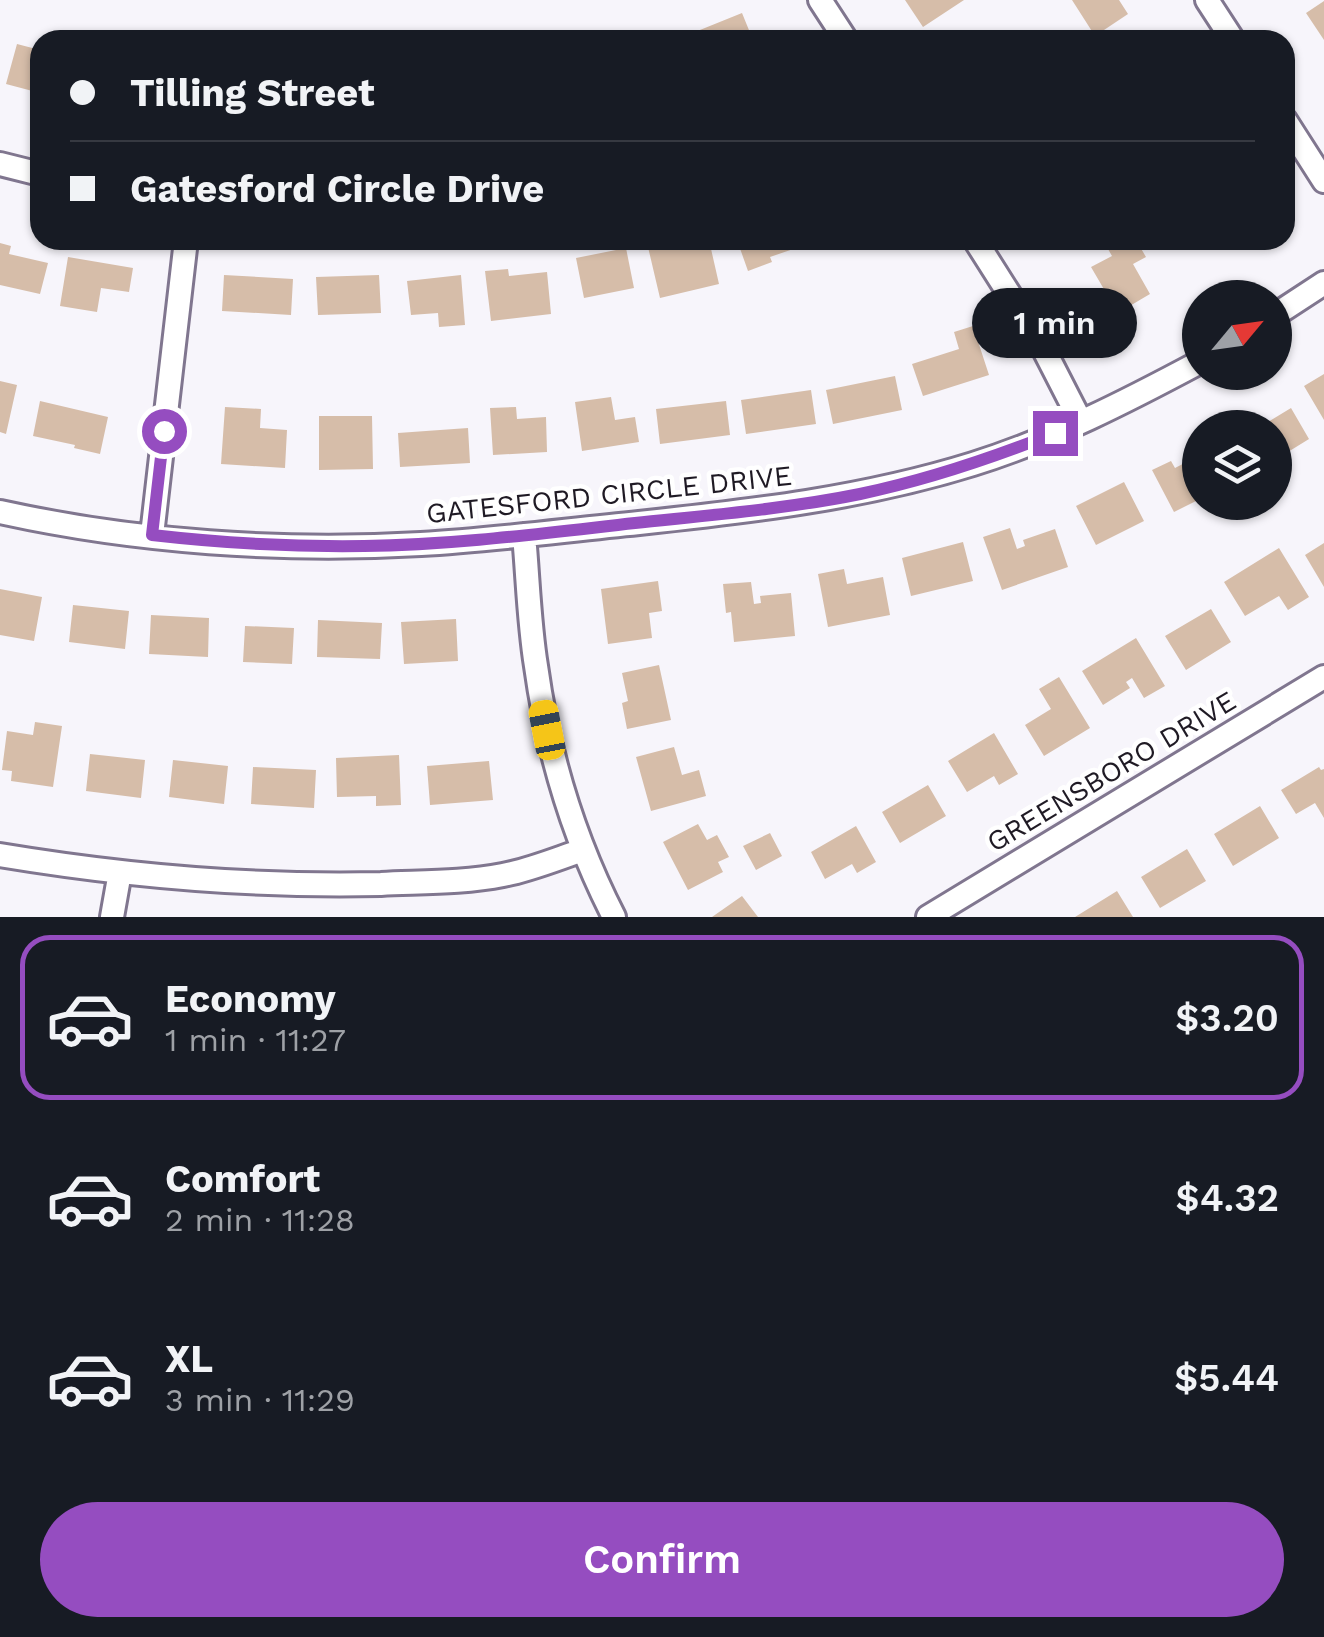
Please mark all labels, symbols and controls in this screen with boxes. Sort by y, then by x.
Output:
text: Tilling Street [130,71,375,115]
text: Gatesford Circle Drive [130,167,544,211]
north arrow [1182,280,1292,390]
map controls [1182,280,1292,520]
callout: 1 min [972,288,1138,358]
text: 1 min [1013,304,1096,342]
route start [142,409,187,454]
button: layers [1182,410,1292,520]
route end [1033,411,1078,456]
street label: GATESFORD CIRCLE DRIVE [425,459,793,530]
street label: GREENSBORO DRIVE [981,684,1242,859]
car [527,698,567,762]
icon: car [45,973,135,1063]
text: Economy [165,977,336,1021]
text: $3.20 [1175,996,1279,1040]
text: 1 min · 11:27 [165,1021,346,1059]
icon: car [45,1153,135,1243]
text: Comfort [165,1157,320,1201]
text: $4.32 [1176,1176,1279,1220]
text: 2 min · 11:28 [165,1201,355,1239]
icon: car [45,1333,135,1423]
text: XL [165,1337,213,1381]
text: $5.44 [1174,1356,1279,1400]
text: 3 min · 11:29 [165,1381,355,1419]
button: Confirm [40,1502,1284,1617]

